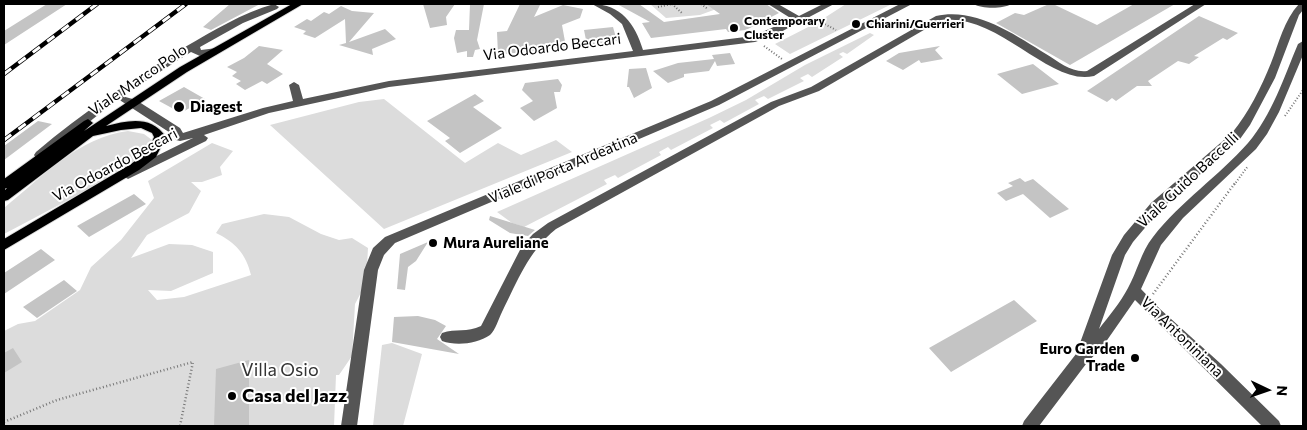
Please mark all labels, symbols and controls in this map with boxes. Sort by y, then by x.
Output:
place label: Contemporary Cluster [744,14,825,42]
place label: Chiarini/Guerrieri [866,17,964,31]
marker: Chiarini/Guerrieri [850,18,862,30]
marker: Contemporary Cluster [728,22,740,34]
street label: Via Odoardo Beccari [482,30,622,64]
street label: Viale Marco Polo [85,41,191,119]
place label: Diagest [190,98,242,116]
marker: Diagest [172,100,186,114]
street label: Via Odoardo Beccari [49,124,181,206]
street label: Viale di Porta Ardeatina [486,128,640,208]
street label: Viale Guido Baccelli [1134,128,1242,232]
place label: Mura Aureliane [443,234,549,252]
marker: Mura Aureliane [427,237,439,249]
street label: Via Antoniniana [1137,293,1227,381]
place label: Euro Garden Trade [1040,340,1125,375]
marker: Euro Garden Trade [1129,352,1141,364]
park label: Villa Osio [241,359,319,381]
north arrow [1242,365,1292,415]
place label: Casa del Jazz [242,385,347,407]
text: N [1274,385,1291,396]
marker: Casa del Jazz [226,390,238,402]

